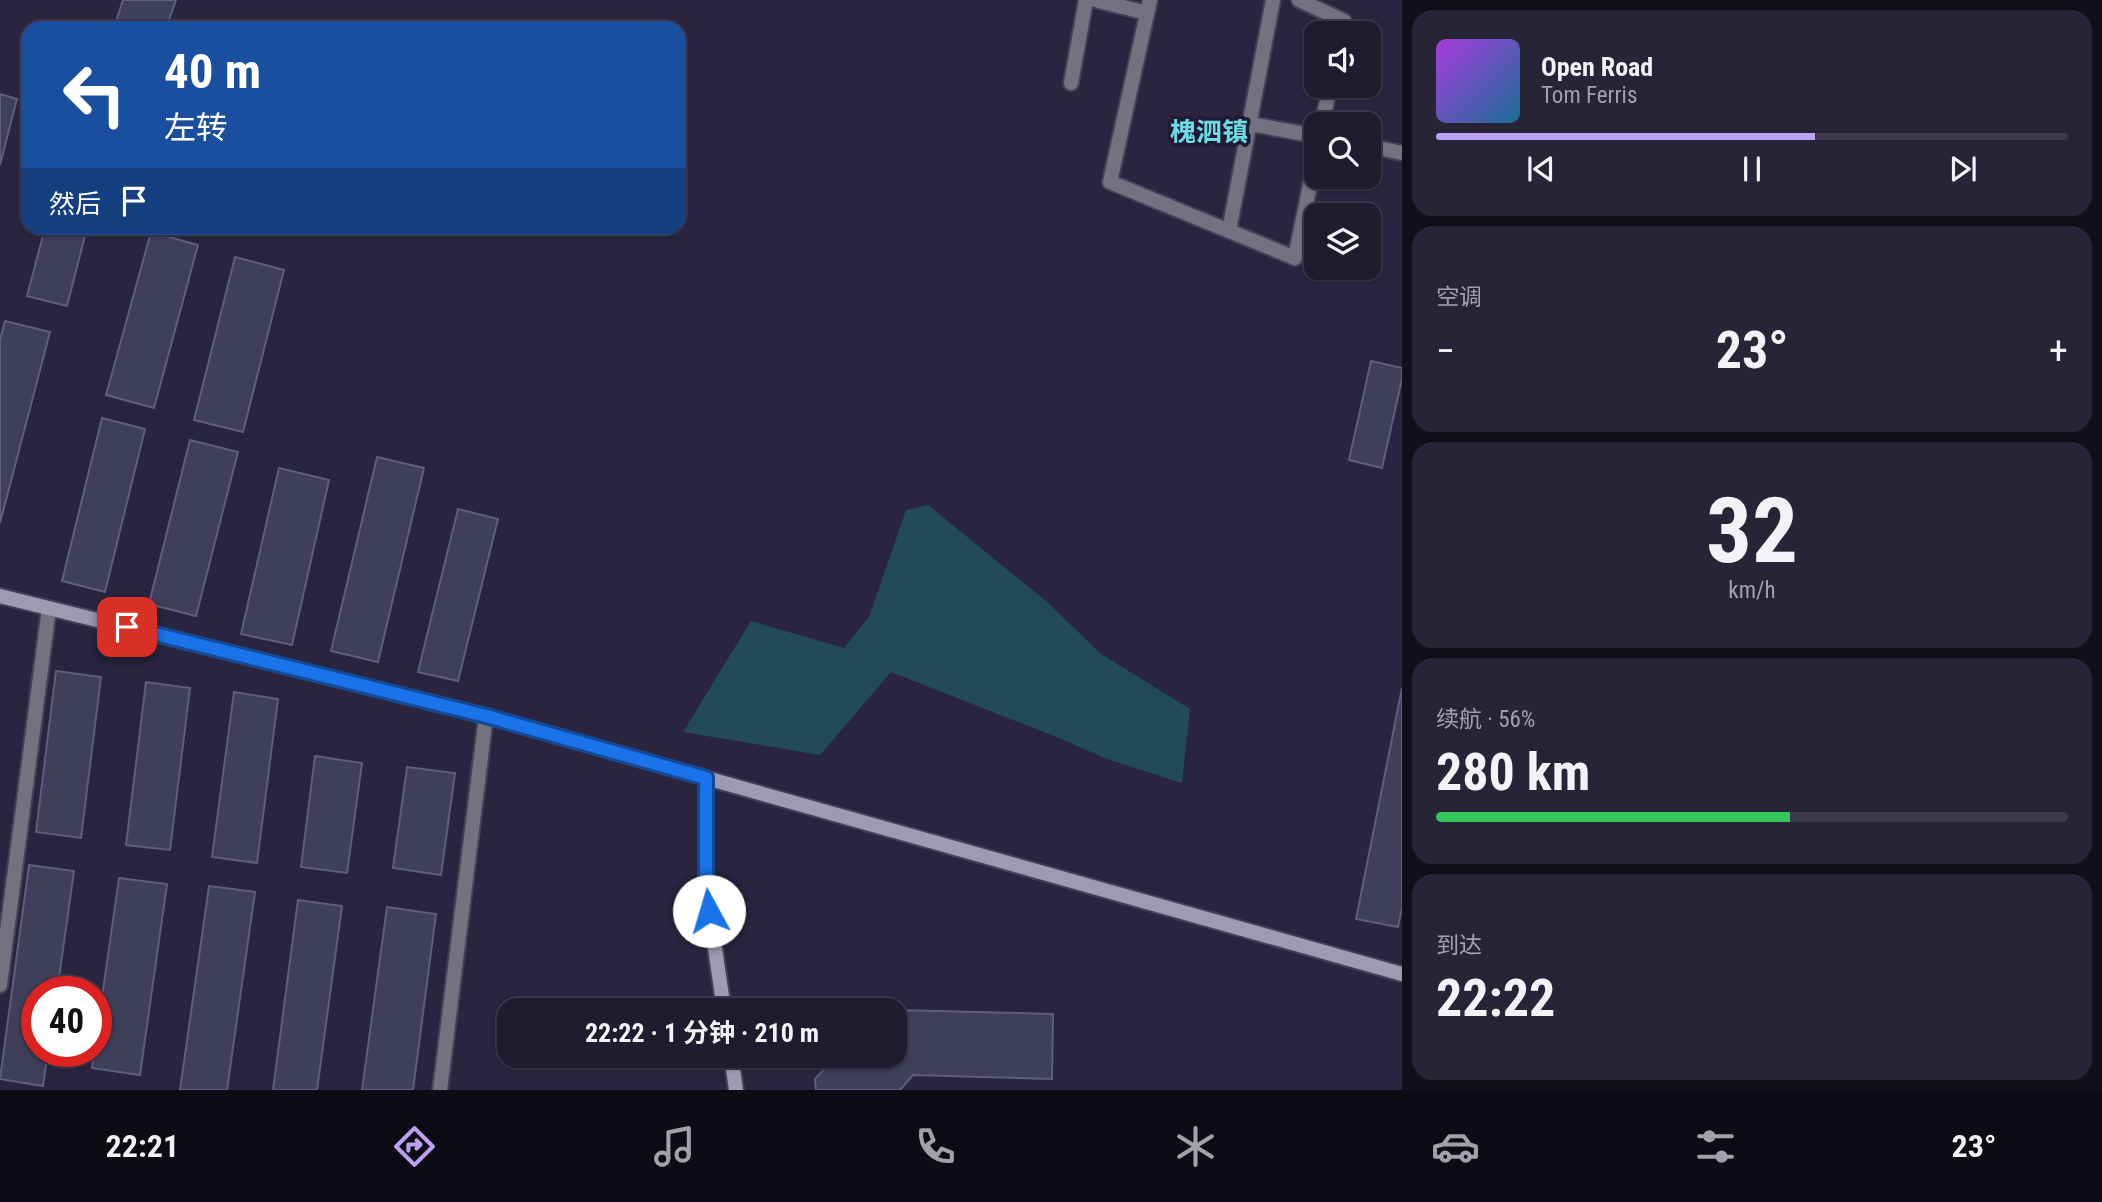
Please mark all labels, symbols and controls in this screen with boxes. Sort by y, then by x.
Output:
map controls [1304,21,1381,280]
button: sound [1304,21,1381,98]
text: 40 m [164,43,261,100]
icon: left [49,49,140,140]
text: Open Road [1541,52,1653,82]
text: Tom Ferris [1541,82,1637,109]
text: 左转 [164,109,228,147]
button: search [1304,112,1381,189]
district label: 槐泗镇 [1170,117,1248,147]
icon: previous [1522,150,1560,188]
icon: pause [1733,150,1771,188]
icon: next [1944,150,1982,188]
icon: arrive [115,182,153,220]
text: 然后 [49,189,101,219]
button: layers [1304,203,1381,280]
text: 空调 [1436,284,1482,311]
text: 23° [1716,320,1788,381]
text: − [1436,329,1455,373]
text: + [2049,329,2068,373]
text: 32 [1706,478,1798,584]
text: km/h [1728,577,1776,604]
pin [97,597,157,657]
icon: arrive [108,608,146,646]
text: 续航 · 56% [1436,706,1535,733]
text: 280 km [1436,742,1590,803]
position arrow [672,874,746,948]
text: 到达 [1436,932,1482,959]
text: 22:22 [1436,968,1555,1029]
speed limit sign: 40 [21,976,112,1067]
text: 22:22 · 1 分钟 · 210 m [585,1018,819,1048]
icon: directions [390,1122,439,1171]
icon: music [650,1122,699,1171]
icon: phone [911,1122,960,1171]
icon: climate [1171,1122,1220,1171]
icon: car [1431,1122,1480,1171]
icon: filters [1691,1122,1740,1171]
text: 22:21 [106,1127,179,1165]
text: 23° [1952,1127,1996,1165]

